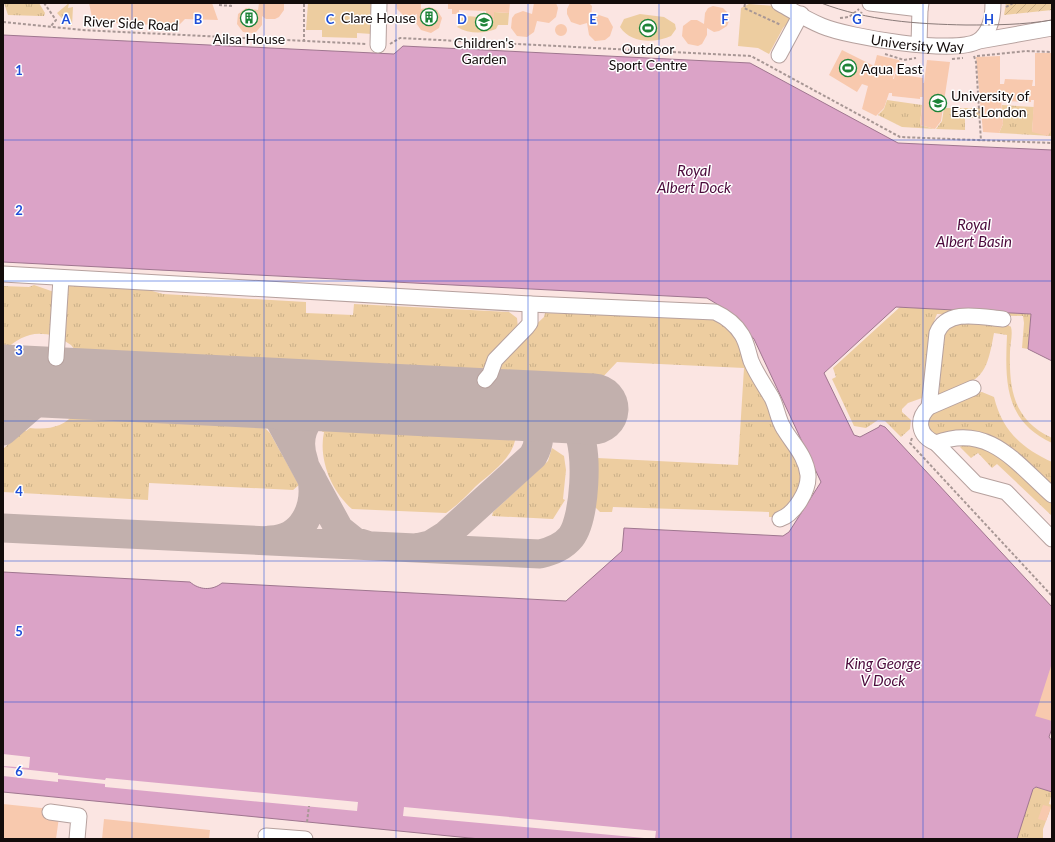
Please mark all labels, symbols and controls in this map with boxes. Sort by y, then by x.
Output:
building icon: Clare House [419,7,439,27]
building icon: Ailsa House [239,8,259,28]
place label: Clare House [341,9,416,26]
text: A [60,11,71,27]
text: B [194,11,203,27]
text: C [326,11,335,27]
text: D [457,11,467,27]
text: E [589,11,597,27]
text: F [721,11,729,27]
text: G [852,11,862,27]
text: H [984,11,994,27]
street label: River Side Road [83,12,179,34]
school or university icon: Children's Garden [474,12,494,32]
sports icon: Outdoor Sport Centre [638,18,658,38]
place label: Ailsa House [213,30,285,47]
street label: University Way [870,30,965,55]
place label: Children's Garden [454,34,514,67]
place label: Outdoor Sport Centre [609,40,687,73]
sports icon: Aqua East [838,58,858,78]
place label: Aqua East [861,60,923,77]
text: 1 [15,62,23,78]
place label: University of East London [951,87,1029,120]
school or university icon: University of East London [928,93,948,113]
water label: Royal Albert Dock [656,161,732,196]
text: 2 [15,202,23,218]
water label: Royal Albert Basin [935,215,1012,250]
text: 3 [15,342,23,358]
text: 4 [15,483,23,499]
text: 5 [15,623,23,639]
water label: King George V Dock [845,654,921,689]
text: 6 [15,763,23,779]

